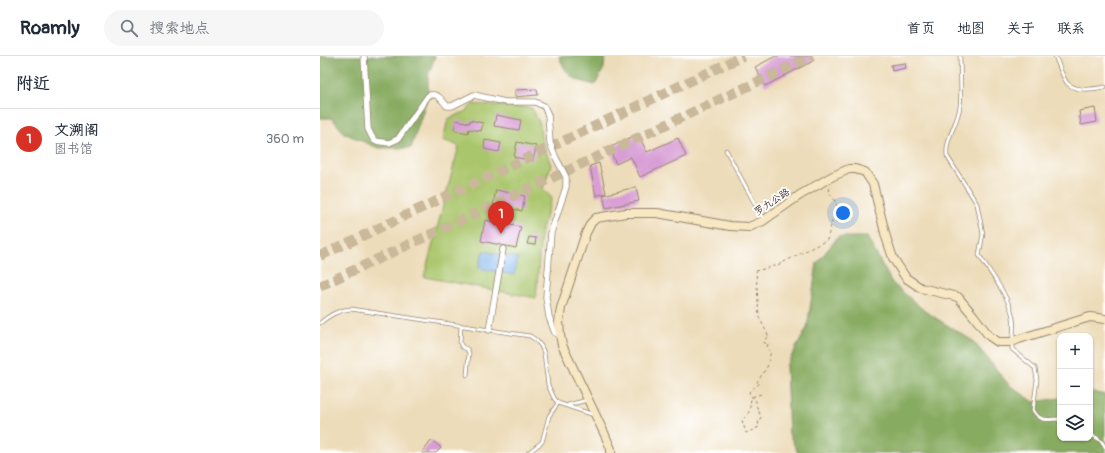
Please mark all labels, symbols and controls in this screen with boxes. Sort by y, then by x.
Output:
search box [104,10,384,46]
text: Roamly [20,16,80,40]
icon: search [118,17,140,39]
text: 搜索地点 [150,19,210,38]
text: 首页 [907,20,935,37]
text: 地图 [957,20,985,37]
text: 关于 [1007,20,1035,37]
text: 联系 [1057,20,1085,37]
text: 附近 [16,73,50,94]
text: 文溯阁 [54,121,99,140]
text: 1 [26,131,32,147]
text: 360 m [266,131,304,147]
text: 图书馆 [54,141,93,157]
street label: 罗九公路 [752,186,792,218]
pin: 1 [488,201,514,234]
your location [833,203,853,223]
map controls [1057,333,1093,441]
button: + [1057,333,1093,369]
button: − [1057,369,1093,405]
button: layers [1057,405,1093,441]

